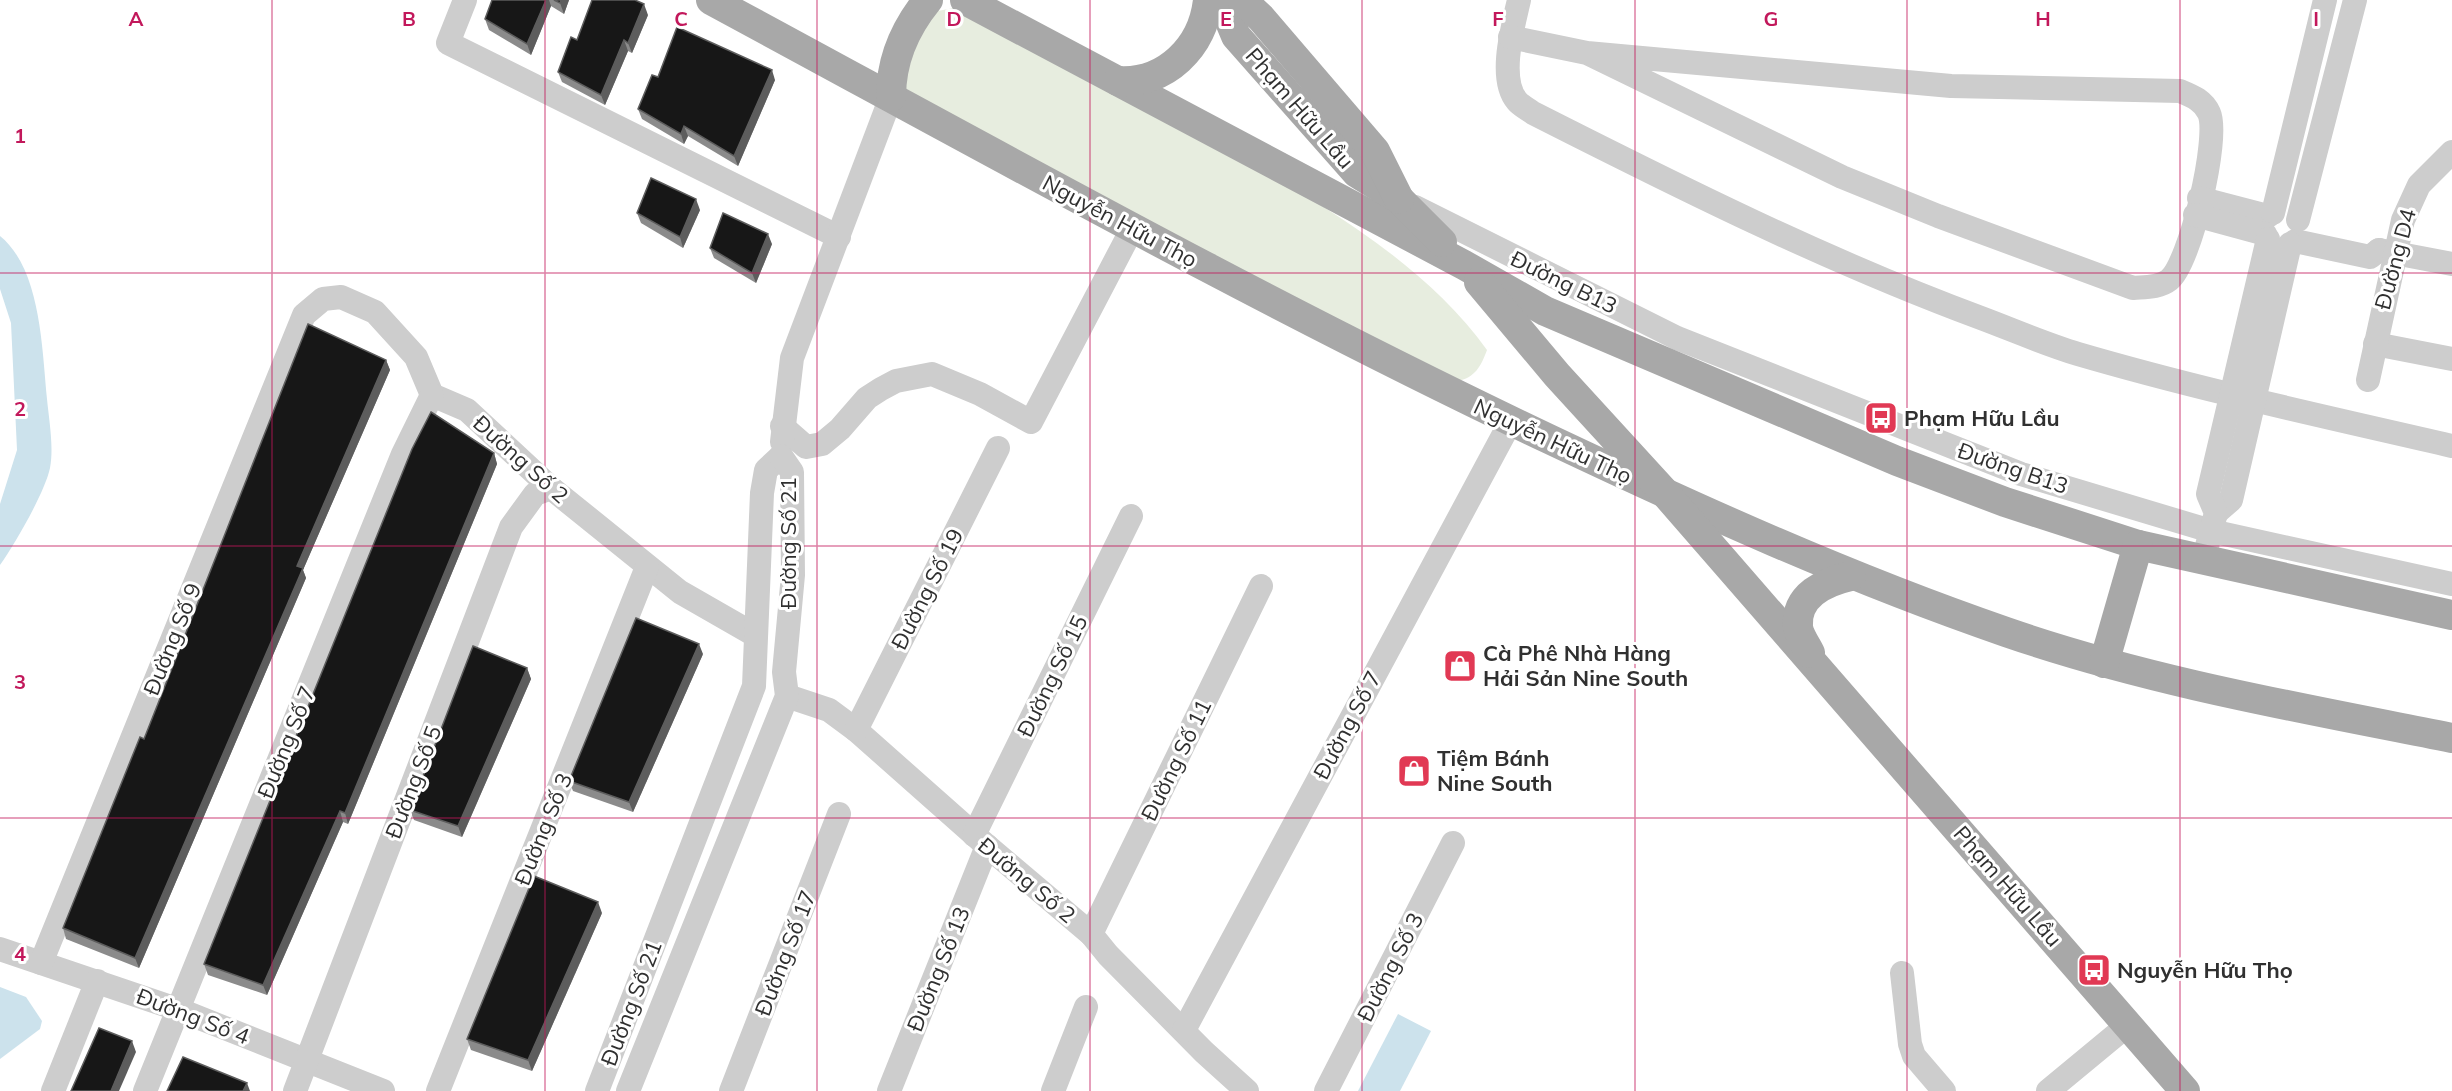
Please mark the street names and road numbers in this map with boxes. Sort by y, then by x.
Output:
street label: Phạm Hữu Lầu [1240,42,1360,174]
street label: Nguyễn Hữu Thọ [1038,168,1202,274]
street label: Đường D4 [2368,206,2422,312]
street label: Đường B13 [1506,244,1622,320]
street label: Nguyễn Hữu Thọ [1469,392,1637,490]
street label: Đường Số 2 [467,409,575,509]
street label: Đường B13 [1954,436,2072,500]
street label: Đường Số 21 [774,477,802,609]
street label: Đường Số 19 [885,524,969,654]
street label: Đường Số 9 [137,579,207,699]
street label: Đường Số 15 [1010,611,1094,741]
street label: Đường Số 7 [1307,666,1387,784]
street label: Đường Số 7 [251,682,321,802]
street label: Đường Số 11 [1134,695,1218,825]
street label: Đường Số 5 [379,722,447,842]
street label: Đường Số 3 [508,769,578,889]
street label: Phạm Hữu Lầu [1948,820,2068,952]
street label: Đường Số 2 [972,831,1082,929]
street label: Đường Số 17 [748,886,822,1020]
street label: Đường Số 13 [900,903,976,1035]
street label: Đường Số 3 [1351,908,1429,1026]
street label: Đường Số 21 [594,936,668,1070]
street label: Đường Số 4 [133,982,253,1050]

